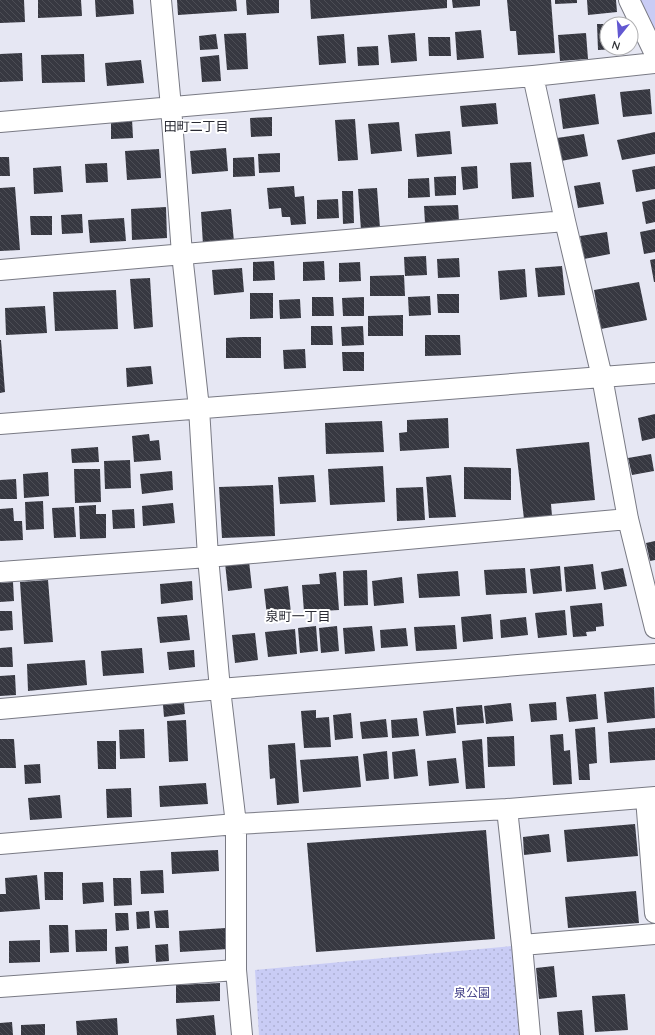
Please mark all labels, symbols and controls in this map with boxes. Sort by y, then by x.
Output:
north arrow [599,16,639,56]
text: N [610,38,622,53]
district label: 田町二丁目 [163,118,229,134]
district label: 泉町一丁目 [265,608,331,624]
park label: 泉公園 [454,985,490,1000]

